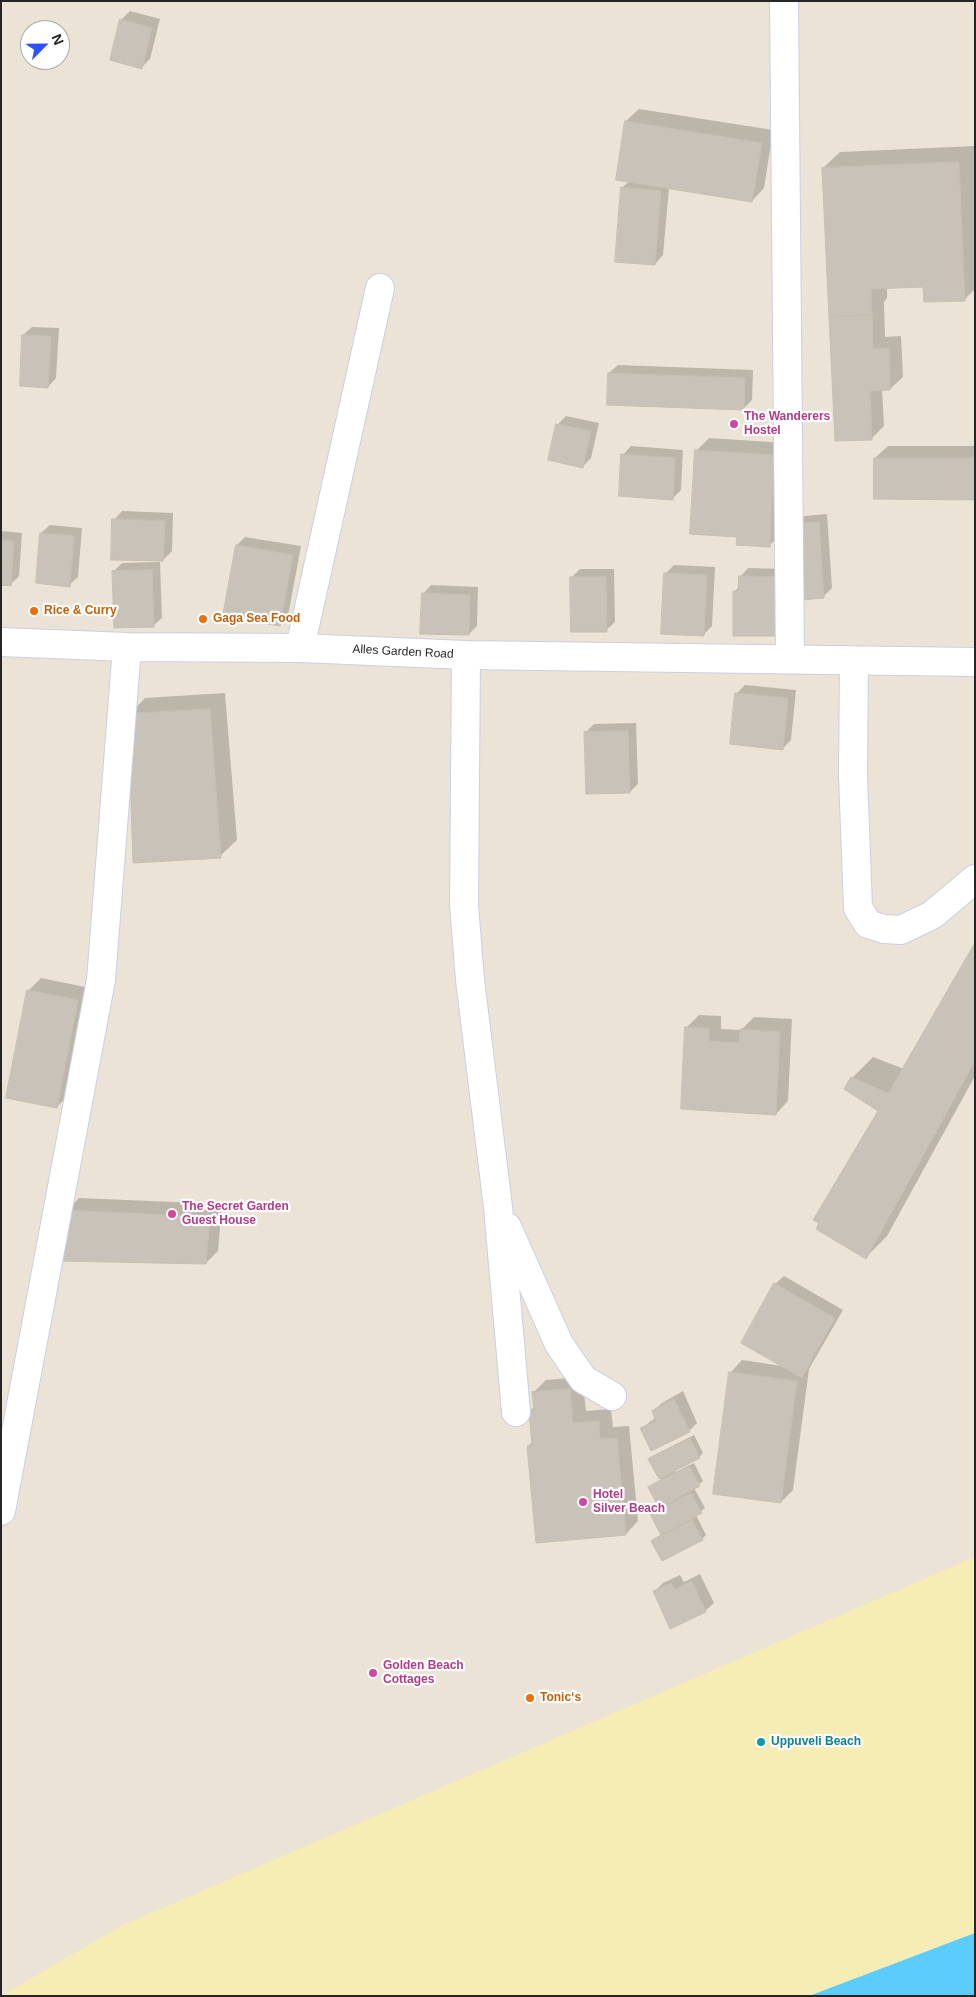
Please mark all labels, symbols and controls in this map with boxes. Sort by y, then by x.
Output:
north arrow [20,20,70,70]
text: N [49,32,67,47]
place label: The Wanderers Hostel [744,410,830,438]
marker: The Wanderers Hostel [728,418,740,430]
place label: Rice & Curry [44,604,117,618]
marker: Rice & Curry [28,605,40,617]
place label: Gaga Sea Food [213,612,300,626]
marker: Gaga Sea Food [197,613,209,625]
street label: Alles Garden Road [352,642,454,662]
place label: The Secret Garden Guest House [182,1200,289,1228]
marker: The Secret Garden Guest House [166,1208,178,1220]
place label: Hotel Silver Beach [593,1488,665,1516]
marker: Hotel Silver Beach [577,1496,589,1508]
place label: Golden Beach Cottages [383,1659,464,1687]
marker: Golden Beach Cottages [367,1667,379,1679]
place label: Tonic‘s [540,1691,581,1705]
marker: Tonic‘s [524,1692,536,1704]
place label: Uppuveli Beach [771,1735,861,1749]
marker: Uppuveli Beach [755,1736,767,1748]

